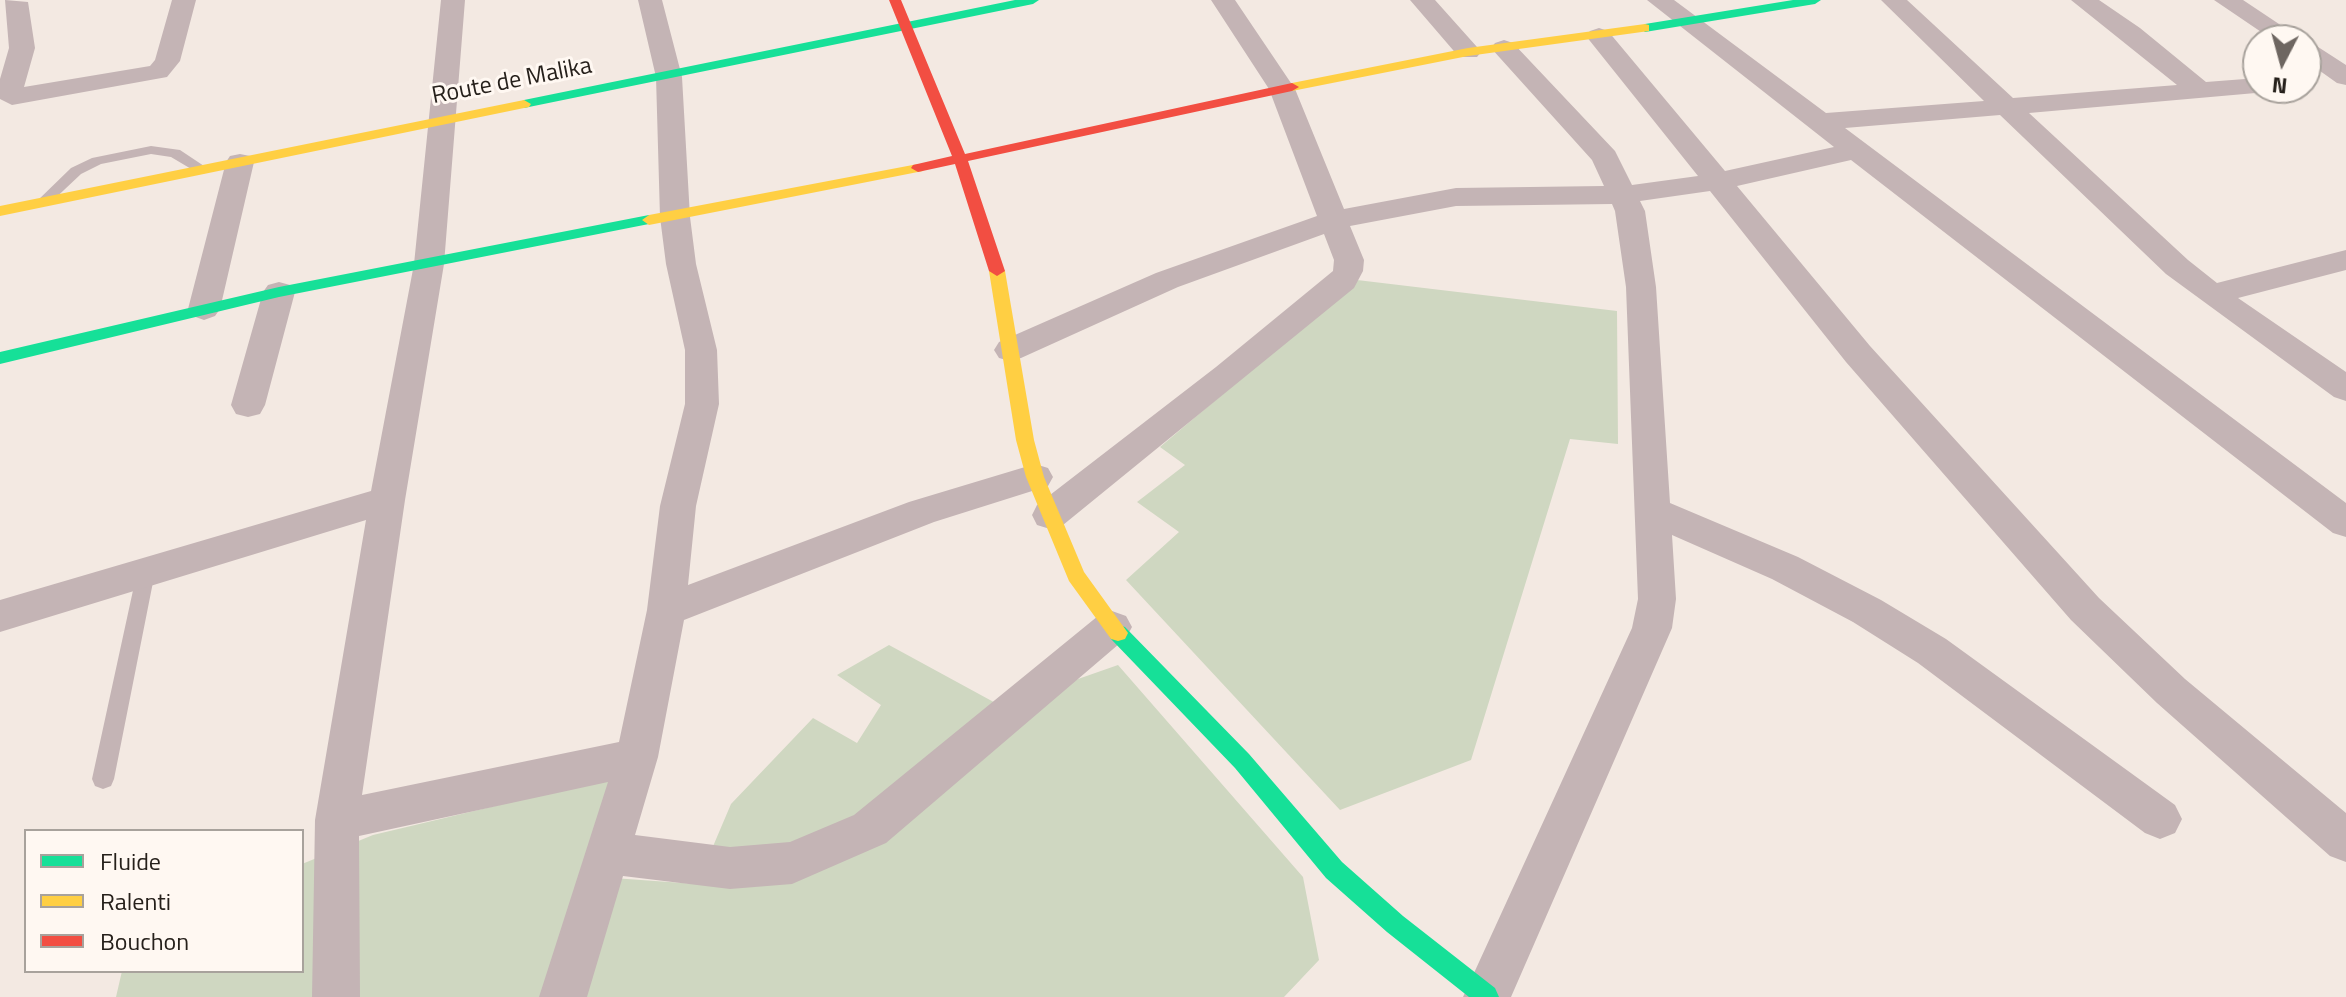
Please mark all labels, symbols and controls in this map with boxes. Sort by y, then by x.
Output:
north arrow [2242,24,2322,104]
street label: Route de Malika [430,52,594,112]
text: N [2270,68,2289,104]
legend [24,829,304,973]
text: Fluide [100,843,161,879]
text: Ralenti [100,883,171,919]
text: Bouchon [100,923,189,959]

